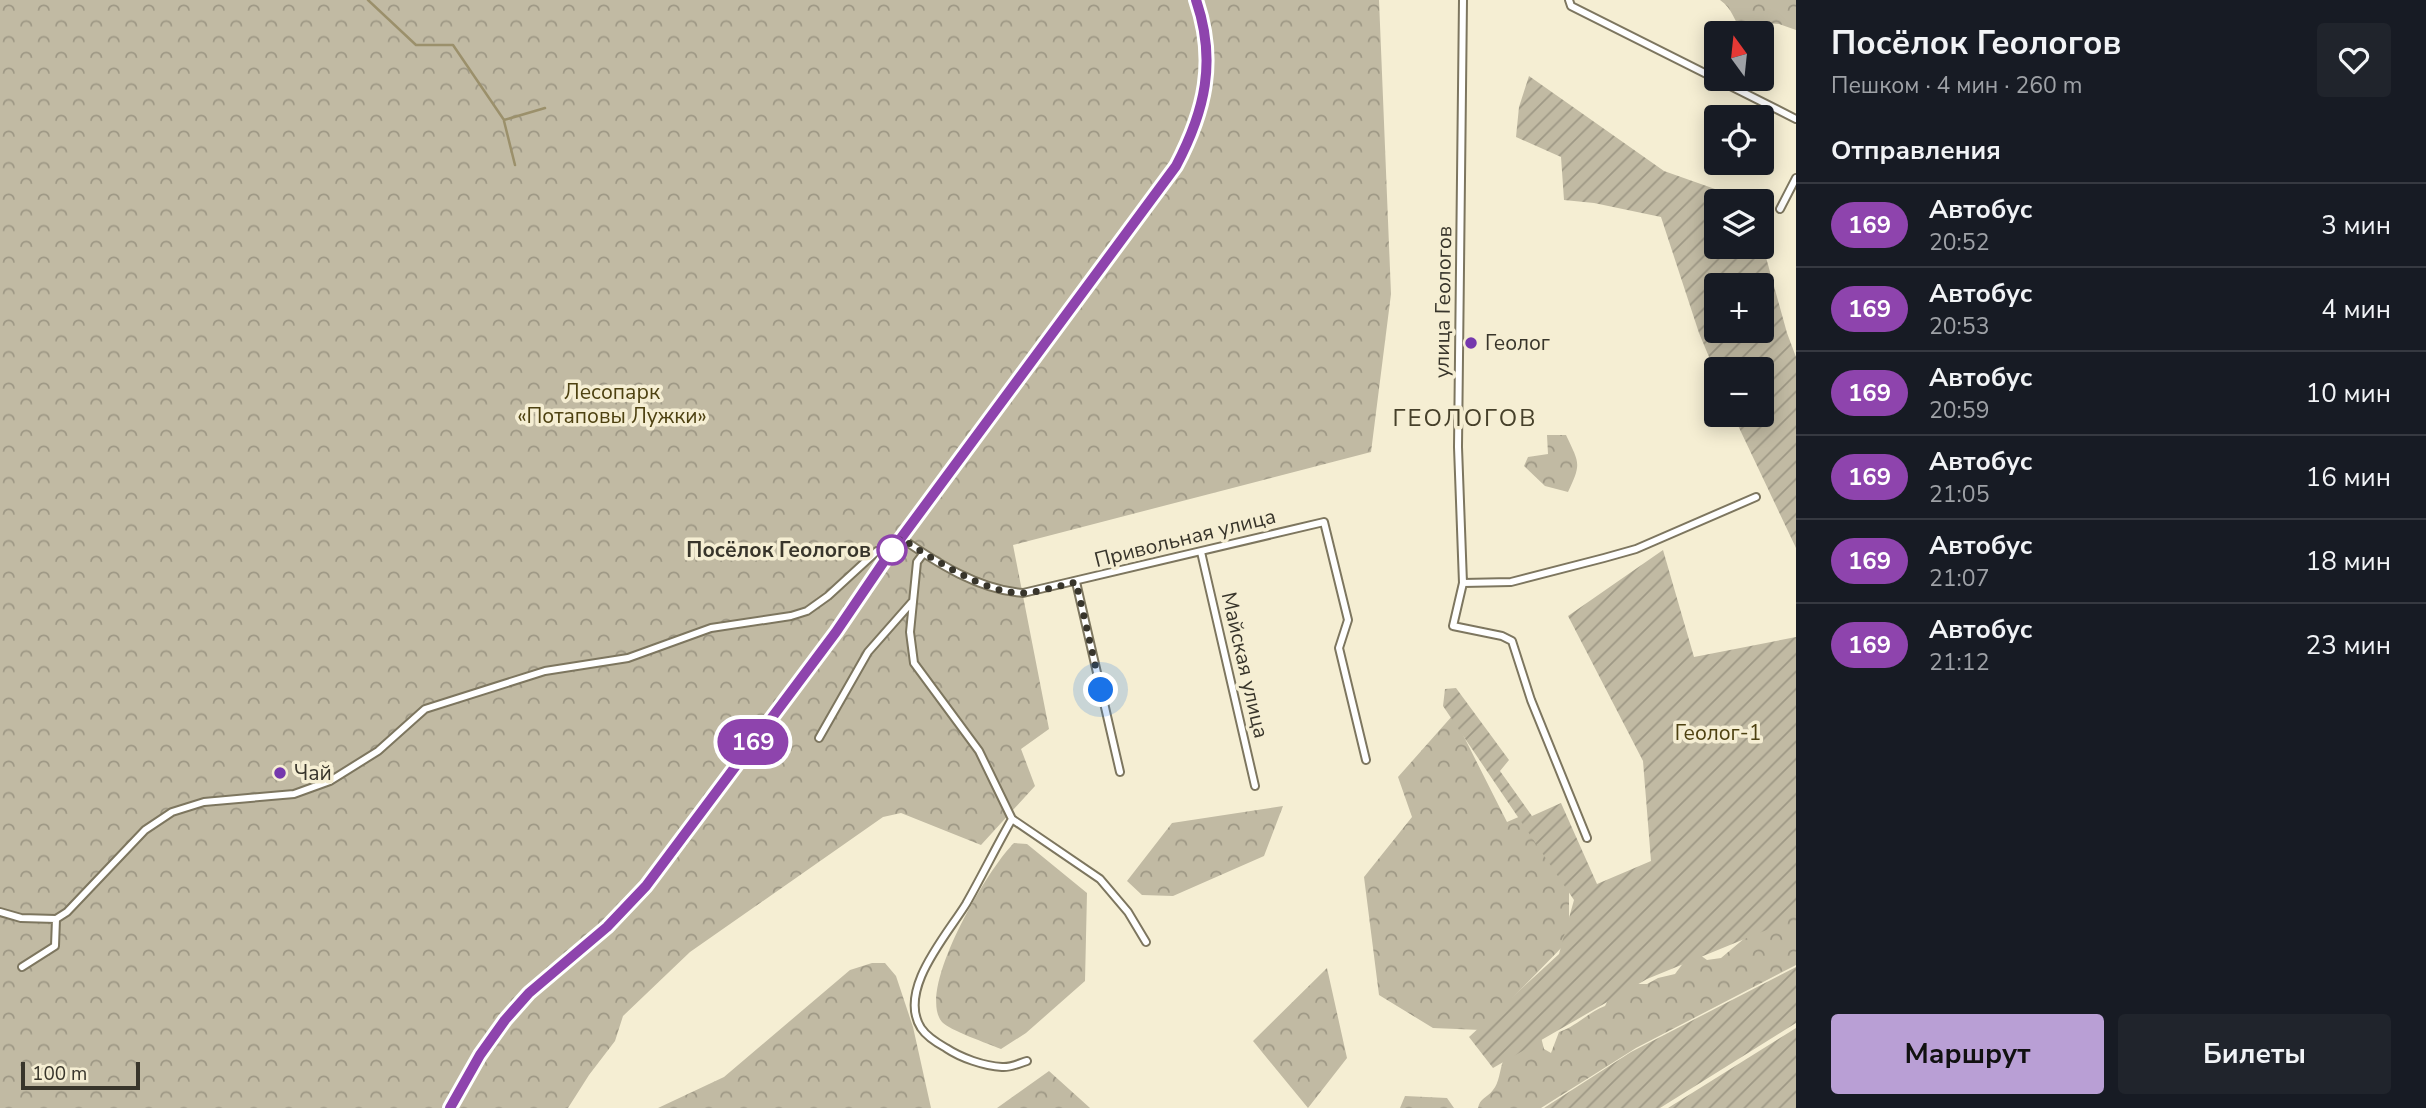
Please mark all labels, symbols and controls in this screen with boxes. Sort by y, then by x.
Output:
north arrow [1704,21,1774,91]
map controls [1704,21,1774,427]
text: Посёлок Геологов [1831,21,2121,66]
button: heart [2317,23,2391,97]
text: Пешком · 4 мин · 260 m [1831,70,2082,101]
button: locate [1704,105,1774,175]
text: Отправления [1831,133,2001,168]
button: layers [1704,189,1774,259]
text: Автобус [1929,192,2032,227]
text: 3 мин [2321,208,2391,243]
text: 169 [1848,209,1891,241]
street label: улица Геологов [1428,226,1458,378]
text: 20:52 [1929,227,1989,258]
button: + [1704,273,1774,343]
text: Автобус [1929,276,2032,311]
text: 4 мин [2321,292,2391,327]
text: 169 [1848,293,1891,325]
text: 20:53 [1929,311,1989,342]
place label: Геолог [1485,329,1550,357]
marker: Геолог [1463,335,1479,351]
button: − [1704,357,1774,427]
text: Автобус [1929,360,2032,395]
text: 10 мин [2306,376,2391,411]
text: 169 [1848,377,1891,409]
park label: Лесопарк «Потаповы Лужки» [517,378,707,430]
text: 20:59 [1929,395,1989,426]
district label: ГЕОЛОГОВ [1393,402,1537,434]
text: Автобус [1929,444,2032,479]
text: 16 мин [2306,460,2391,495]
text: 169 [1848,461,1891,493]
text: 21:05 [1929,479,1989,510]
street label: Привольная улица [1091,502,1279,574]
text: Автобус [1929,528,2032,563]
marker: Посёлок Геологов [877,535,907,565]
place label: Посёлок Геологов [686,536,871,564]
text: 18 мин [2306,544,2391,579]
text: 169 [1848,545,1891,577]
text: 21:07 [1929,563,1989,594]
street label: Майская улица [1215,589,1275,741]
text: Автобус [1929,612,2032,647]
text: 23 мин [2306,628,2391,663]
text: 169 [1848,629,1891,661]
text: 21:12 [1929,647,1989,678]
your location [1083,672,1118,707]
line badge: 169 [713,719,793,765]
park label: Геолог-1 [1675,719,1761,747]
text: 169 [731,726,775,758]
place label: Чай [294,759,332,787]
marker: Чай [272,765,288,781]
button: Маршрут [1831,1014,2104,1094]
button: Билеты [2118,1014,2391,1094]
scale bar [21,1059,140,1091]
text: 100 m [32,1061,87,1087]

